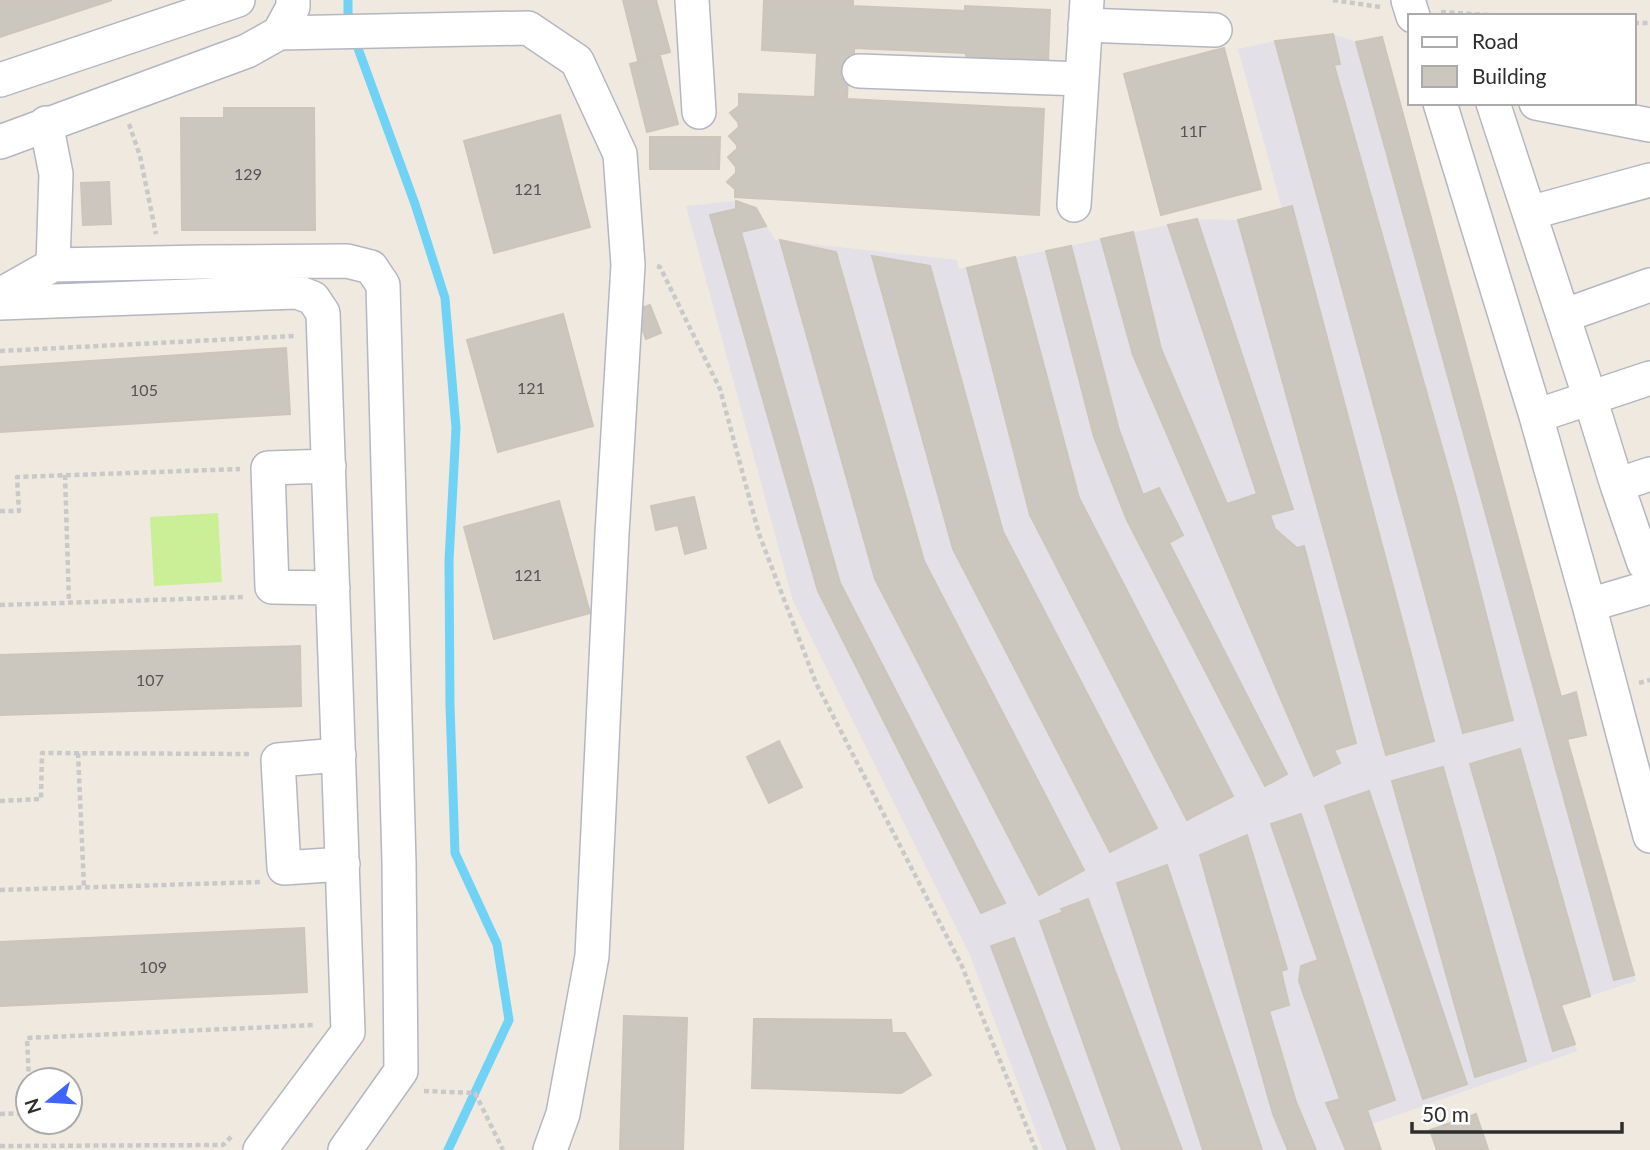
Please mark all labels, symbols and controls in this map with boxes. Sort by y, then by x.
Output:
legend [1408,14,1636,105]
text: Road [1472,28,1519,53]
text: Building [1472,63,1547,88]
house number: 11Г [1179,121,1207,140]
house number: 129 [234,164,262,183]
house number: 121 [514,179,542,198]
house number: 121 [517,378,545,397]
house number: 105 [130,380,158,399]
house number: 121 [514,565,542,584]
house number: 107 [136,670,164,689]
house number: 109 [139,957,167,976]
north arrow [14,1066,84,1136]
scale bar [1412,1090,1622,1134]
text: N [19,1096,46,1117]
text: 50 m [1422,1101,1469,1126]

